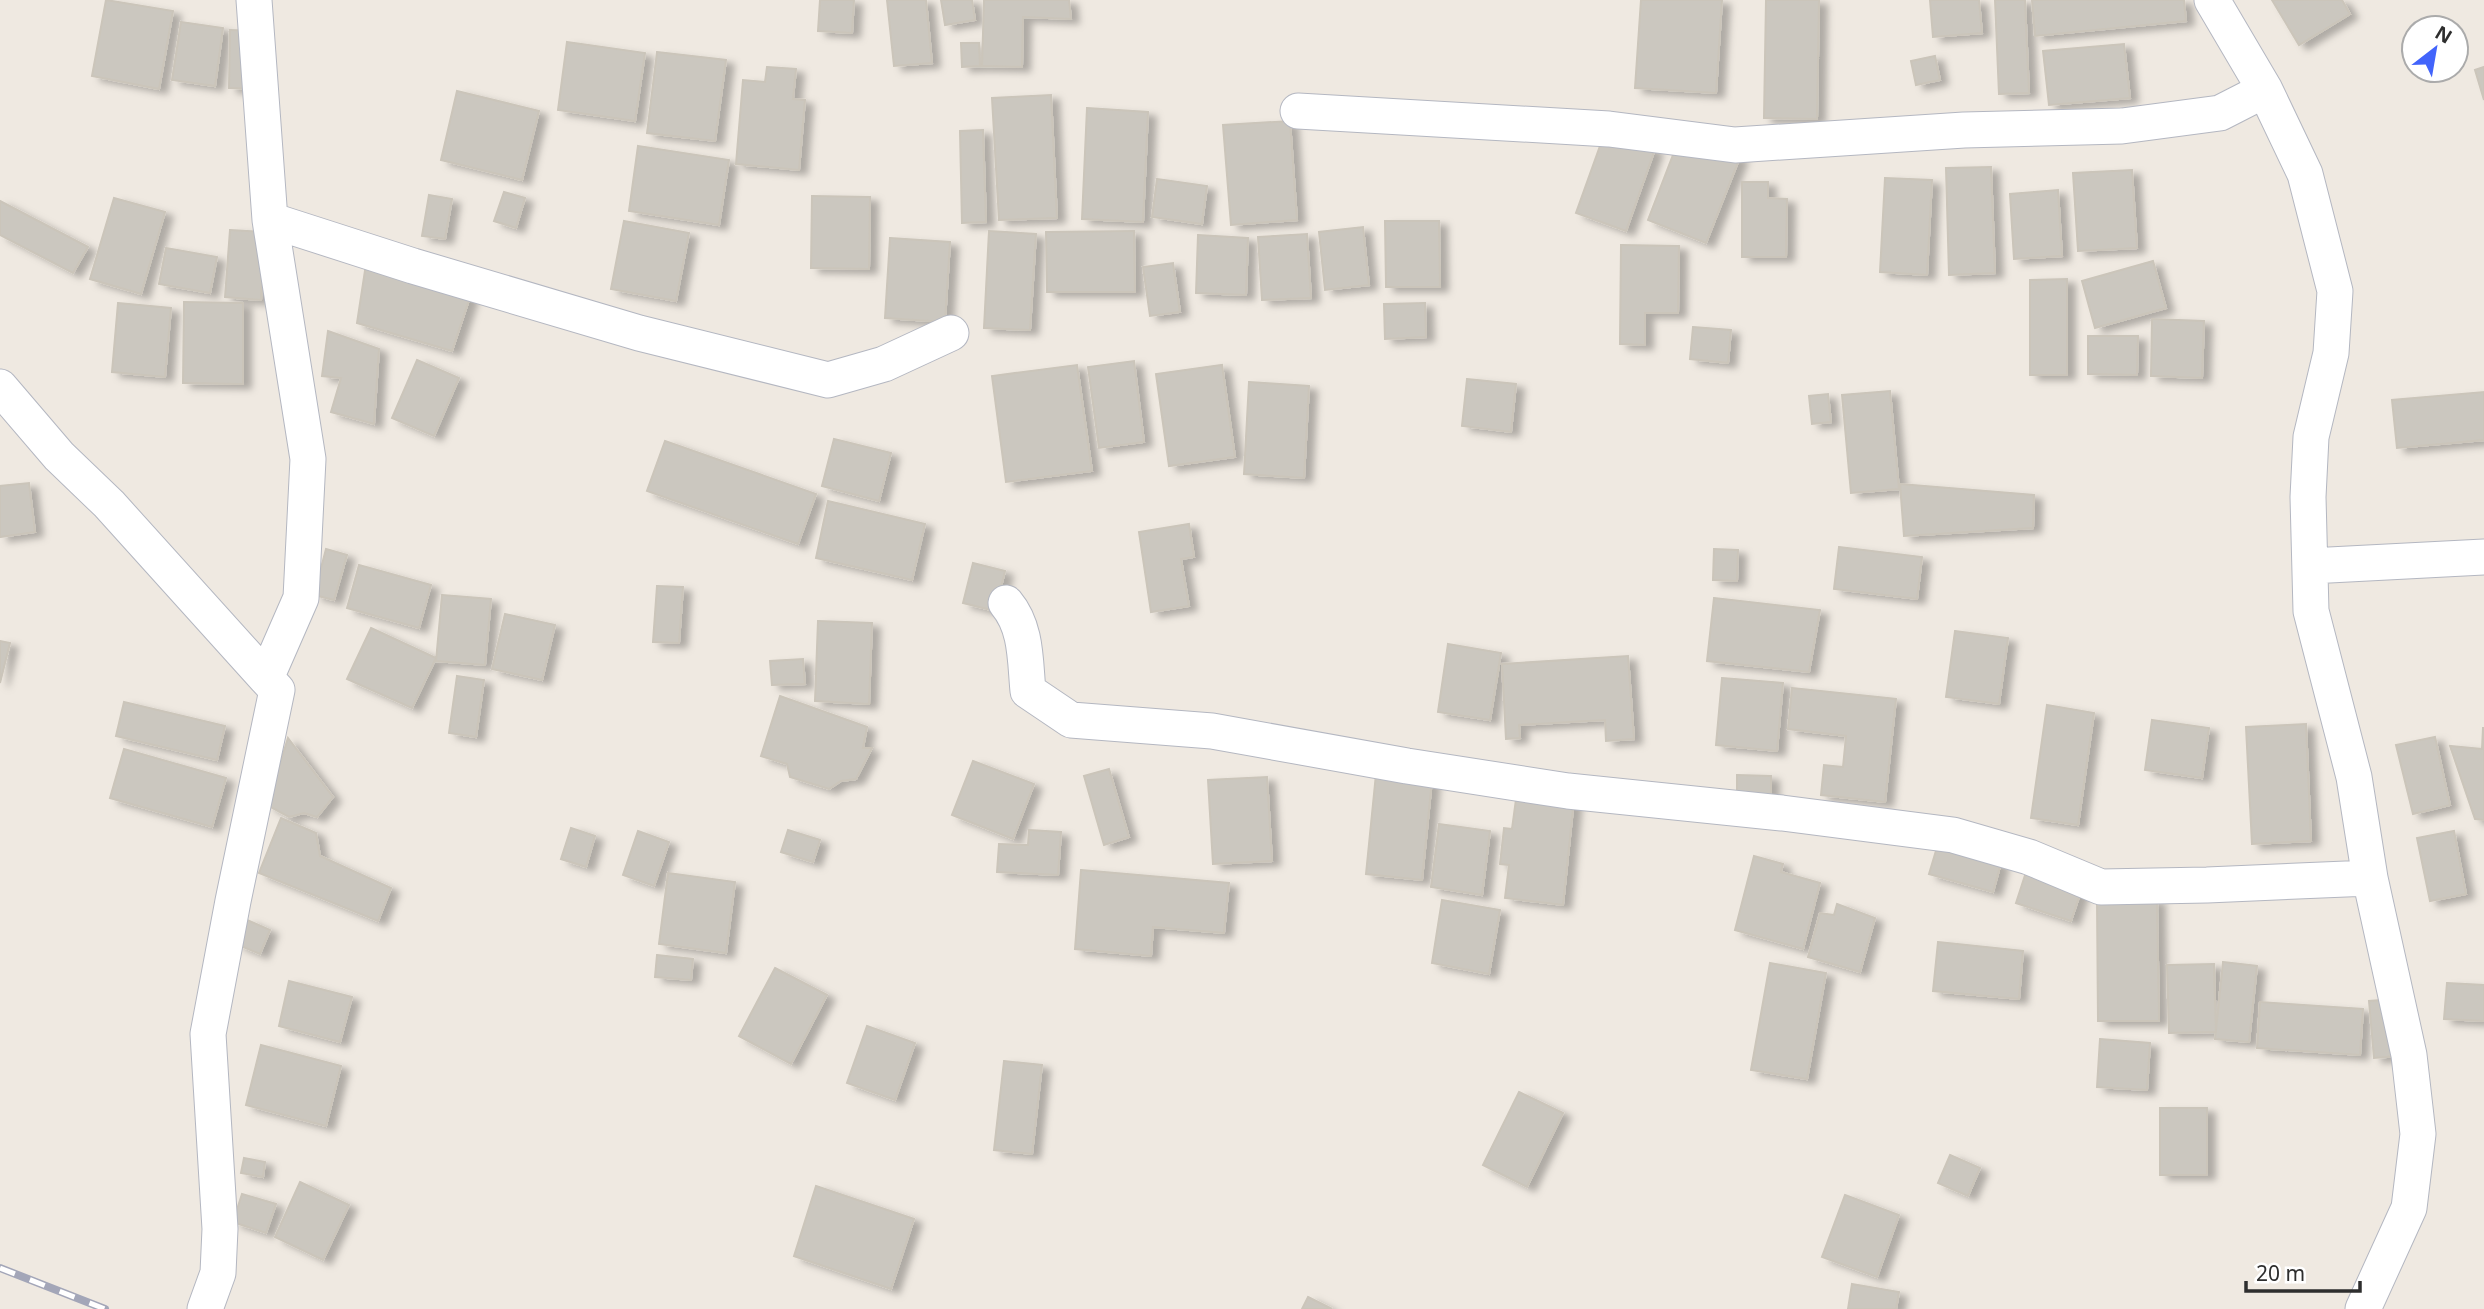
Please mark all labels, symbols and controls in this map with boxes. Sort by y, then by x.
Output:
north arrow [2400,14,2470,84]
text: N [2430,19,2457,50]
scale bar [2246,1250,2360,1294]
text: 20 m [2256,1259,2305,1287]

